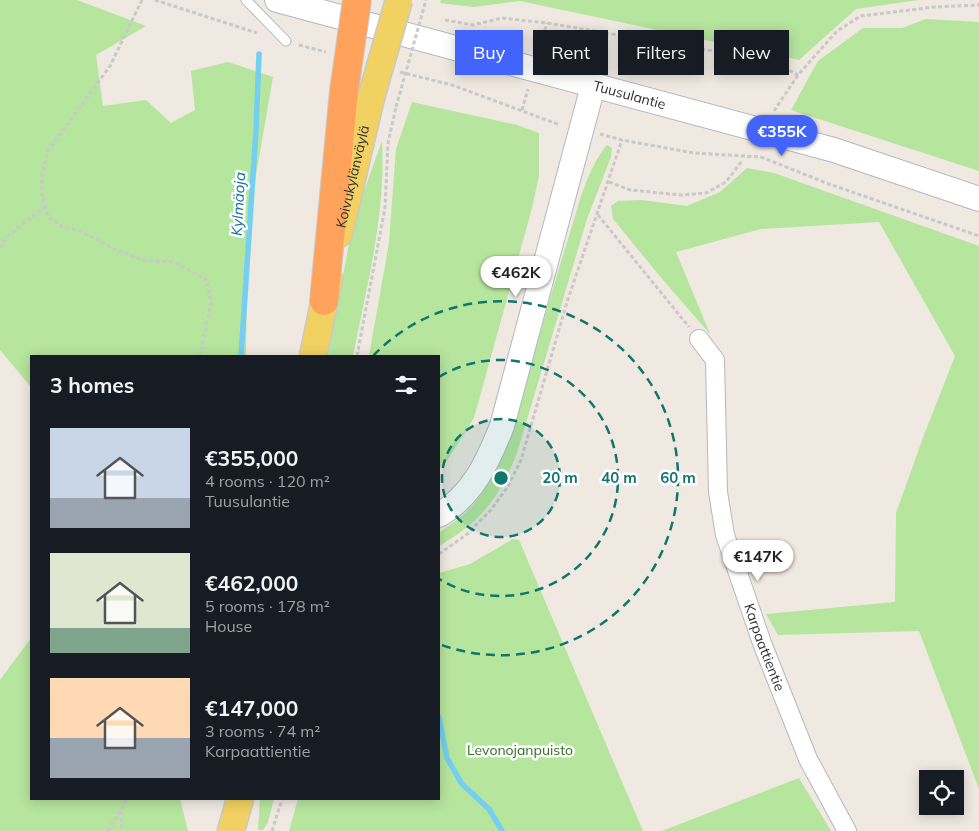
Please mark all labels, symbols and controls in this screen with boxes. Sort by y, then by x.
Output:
chip: Buy [455,30,523,75]
chip: Rent [533,30,608,75]
chip: Filters [618,30,704,75]
chip: New [714,30,789,75]
street label: Tuusulantie [591,77,668,113]
pin: €355K [747,114,817,157]
text: €355K [757,121,807,141]
street label: Koivukylänväylä [332,123,373,230]
water label: Kylmäoja [227,172,249,236]
pin: €462K [481,256,551,298]
text: €462K [491,262,541,282]
icon: filters [392,371,420,399]
text: 3 homes [50,372,134,398]
text: €355,000 [205,445,298,471]
icon: home [90,448,150,508]
text: 20 m [542,468,578,487]
text: 40 m [601,468,637,487]
text: 60 m [660,468,696,487]
centre of rings [492,469,510,487]
text: 4 rooms · 120 m² [205,471,330,491]
text: Tuusulantie [205,491,290,511]
pin: €147K [723,540,793,582]
text: €147K [733,546,783,566]
text: €462,000 [205,570,298,596]
icon: home [90,573,150,633]
text: 5 rooms · 178 m² [205,596,330,616]
street label: Karpaattientie [740,601,789,694]
text: House [205,616,252,636]
text: €147,000 [205,695,298,721]
icon: home [90,698,150,758]
text: 3 rooms · 74 m² [205,721,320,741]
text: Karpaattientie [205,741,310,761]
park label: Levonojanpuisto [467,741,573,759]
map controls [919,770,964,815]
button: locate [919,770,964,815]

